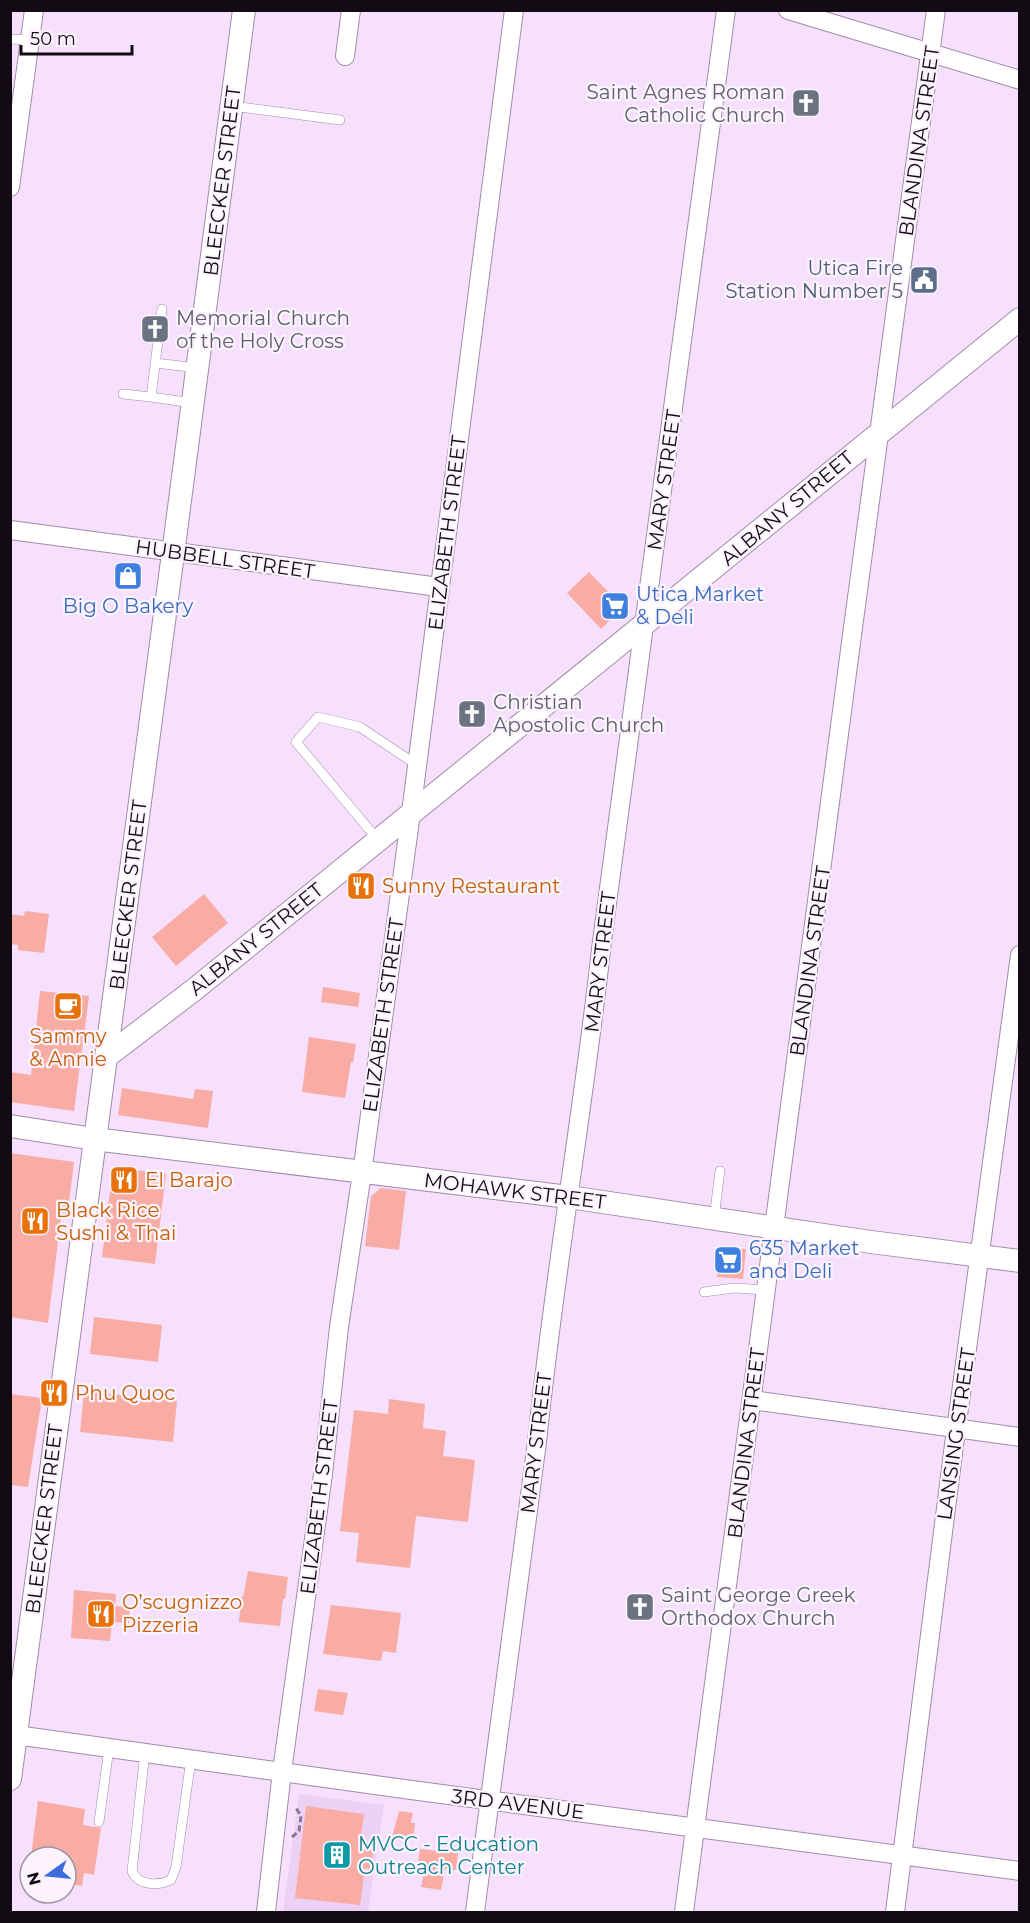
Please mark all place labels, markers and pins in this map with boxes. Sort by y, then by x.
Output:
place label: Saint Agnes Roman Catholic Church [587,80,785,127]
church icon: Saint Agnes Roman Catholic Church [790,87,822,119]
place label: Utica Fire Station Number 5 [725,256,903,303]
public building icon: Utica Fire Station Number 5 [908,264,940,296]
place label: Memorial Church of the Holy Cross [176,306,350,353]
church icon: Memorial Church of the Holy Cross [139,313,171,345]
shop icon: Big O Bakery [112,560,144,592]
place label: Utica Market & Deli [636,582,764,629]
supermarket icon: Utica Market & Deli [599,590,631,622]
place label: Big O Bakery [63,594,193,618]
place label: Christian Apostolic Church [493,690,664,737]
church icon: Christian Apostolic Church [456,698,488,730]
restaurant icon: Sunny Restaurant [345,870,377,902]
place label: Sunny Restaurant [382,874,560,898]
cafe icon: Sammy & Annie [52,990,84,1022]
place label: Sammy & Annie [29,1024,107,1071]
restaurant icon: El Barajo [108,1164,140,1196]
place label: El Barajo [145,1168,233,1192]
place label: Black Rice Sushi & Thai [56,1198,176,1245]
restaurant icon: Black Rice Sushi & Thai [19,1205,51,1237]
place label: 635 Market and Deli [749,1236,859,1283]
supermarket icon: 635 Market and Deli [712,1244,744,1276]
restaurant icon: Phu Quoc [38,1377,70,1409]
place label: Phu Quoc [75,1381,176,1405]
place label: Saint George Greek Orthodox Church [661,1583,856,1630]
place label: O’scugnizzo Pizzeria [122,1590,242,1637]
church icon: Saint George Greek Orthodox Church [624,1591,656,1623]
restaurant icon: O’scugnizzo Pizzeria [85,1598,117,1630]
place label: MVCC - Education Outreach Center [358,1832,539,1879]
building icon: MVCC - Education Outreach Center [321,1839,353,1871]

